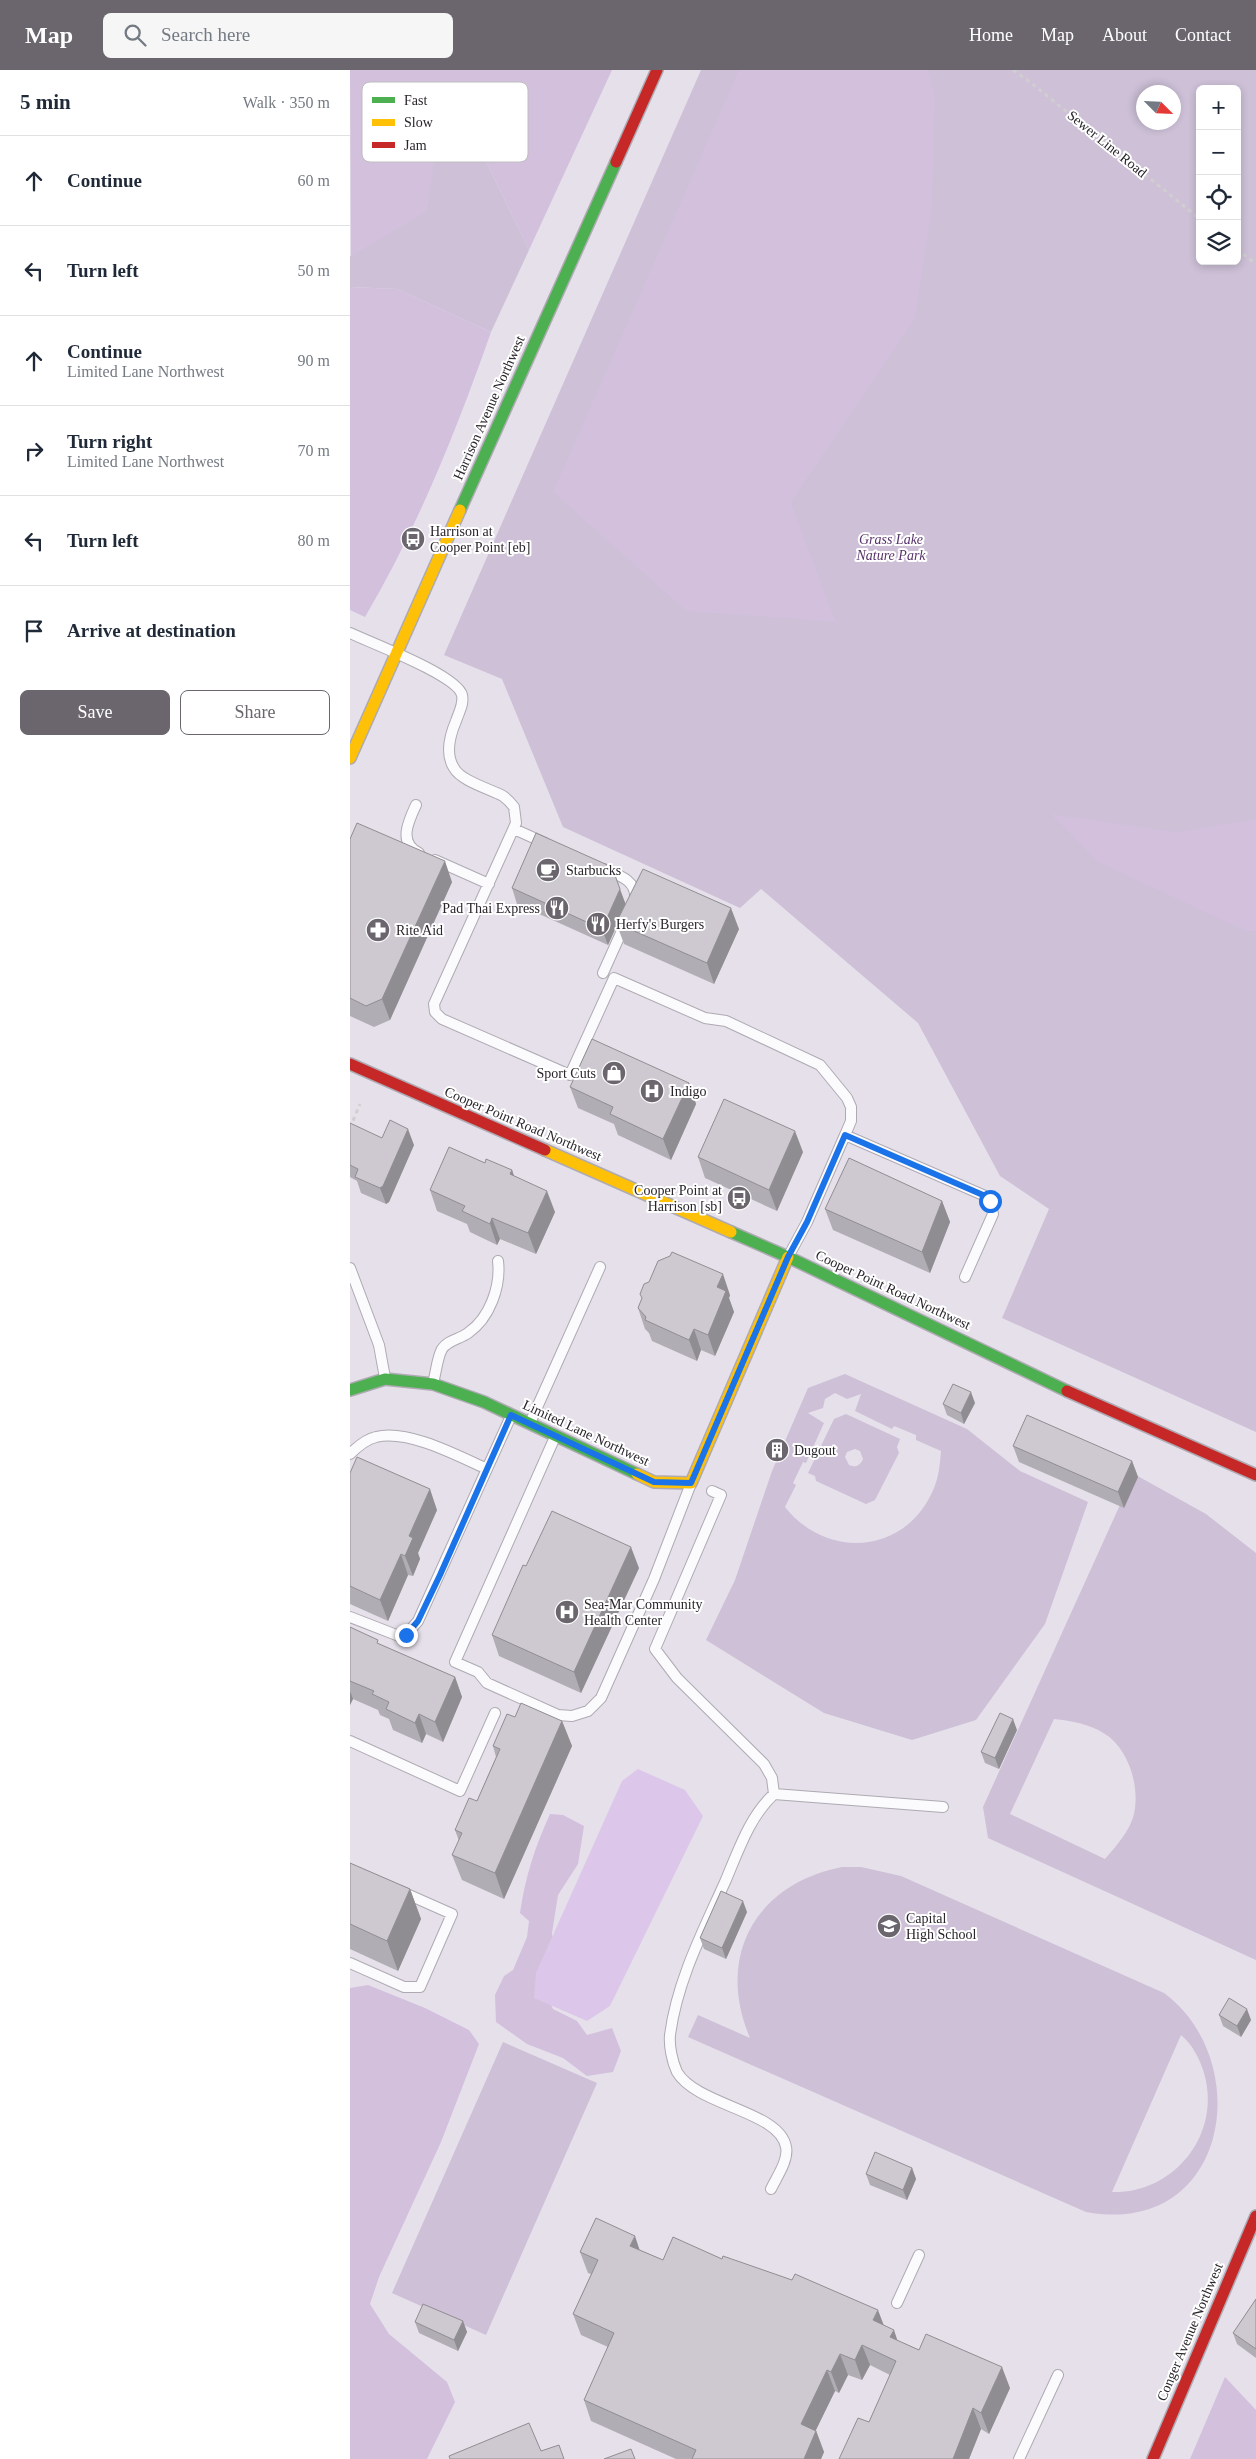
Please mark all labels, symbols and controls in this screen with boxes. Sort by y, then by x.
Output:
search box [103,13,453,58]
icon: search [121,21,149,49]
text: Map [25,22,73,48]
text: Search here [161,24,250,45]
text: Home [969,25,1013,45]
text: Map [1041,25,1074,45]
text: About [1102,25,1147,45]
text: Contact [1175,25,1231,45]
legend [362,82,528,162]
north arrow [1136,85,1181,130]
map controls [1196,85,1241,265]
button: + [1196,85,1241,130]
text: 5 min [20,90,71,114]
text: Fast [404,93,427,108]
text: Walk · 350 m [243,94,330,111]
street label: Sewer Line Road [1065,108,1149,180]
text: Slow [404,115,434,130]
button: − [1196,130,1241,175]
text: Jam [404,138,427,153]
icon: ahead [20,167,48,195]
text: Continue [67,170,142,191]
text: 60 m [298,172,330,189]
button: locate [1196,175,1241,220]
button: layers [1196,220,1241,265]
icon: left [20,257,48,285]
text: Turn left [67,260,139,281]
text: 50 m [298,262,330,279]
street label: Harrison Avenue Northwest [450,334,528,482]
text: Continue [67,341,142,362]
icon: ahead [20,347,48,375]
text: 90 m [298,352,330,369]
text: Limited Lane Northwest [67,363,224,380]
text: Turn right [67,431,152,452]
icon: right [20,437,48,465]
text: 70 m [298,442,330,459]
text: Limited Lane Northwest [67,453,224,470]
place label: Harrison at Cooper Point [eb] [430,524,530,555]
bus stop icon: Harrison at Cooper Point [eb] [400,526,426,552]
icon: left [20,527,48,555]
text: Turn left [67,530,139,551]
text: 80 m [298,532,330,549]
park label: Grass Lake Nature Park [855,532,926,563]
icon: arrive [20,617,48,645]
text: Arrive at destination [67,620,236,641]
button: Save [20,690,170,735]
button: Share [180,690,330,735]
cafe icon: Starbucks [535,857,561,883]
place label: Starbucks [566,863,621,878]
restaurant icon: Pad Thai Express [544,895,570,921]
place label: Pad Thai Express [442,901,540,916]
restaurant icon: Herfy's Burgers [585,911,611,937]
pharmacy icon: Rite Aid [365,917,391,943]
place label: Herfy's Burgers [616,917,704,932]
place label: Rite Aid [396,923,443,938]
shop icon: Sport Cuts [601,1060,627,1086]
place label: Sport Cuts [536,1066,596,1081]
hospital icon: Indigo [639,1078,665,1104]
street label: Cooper Point Road Northwest [442,1084,604,1164]
place label: Indigo [670,1084,707,1099]
place label: Cooper Point at Harrison [sb] [634,1183,722,1214]
bus stop icon: Cooper Point at Harrison [sb] [726,1185,752,1211]
route start [979,1190,1002,1213]
street label: Cooper Point Road Northwest [813,1247,973,1333]
street label: Limited Lane Northwest [520,1397,652,1469]
building icon: Dugout [764,1437,790,1463]
place label: Dugout [794,1443,836,1458]
place label: Sea-Mar Community Health Center [584,1597,703,1628]
hospital icon: Sea-Mar Community Health Center [554,1599,580,1625]
route end [395,1624,418,1647]
place label: Capital High School [906,1911,977,1942]
school or university icon: Capital High School [876,1913,902,1939]
street label: Conger Avenue Northwest [1154,2261,1226,2403]

